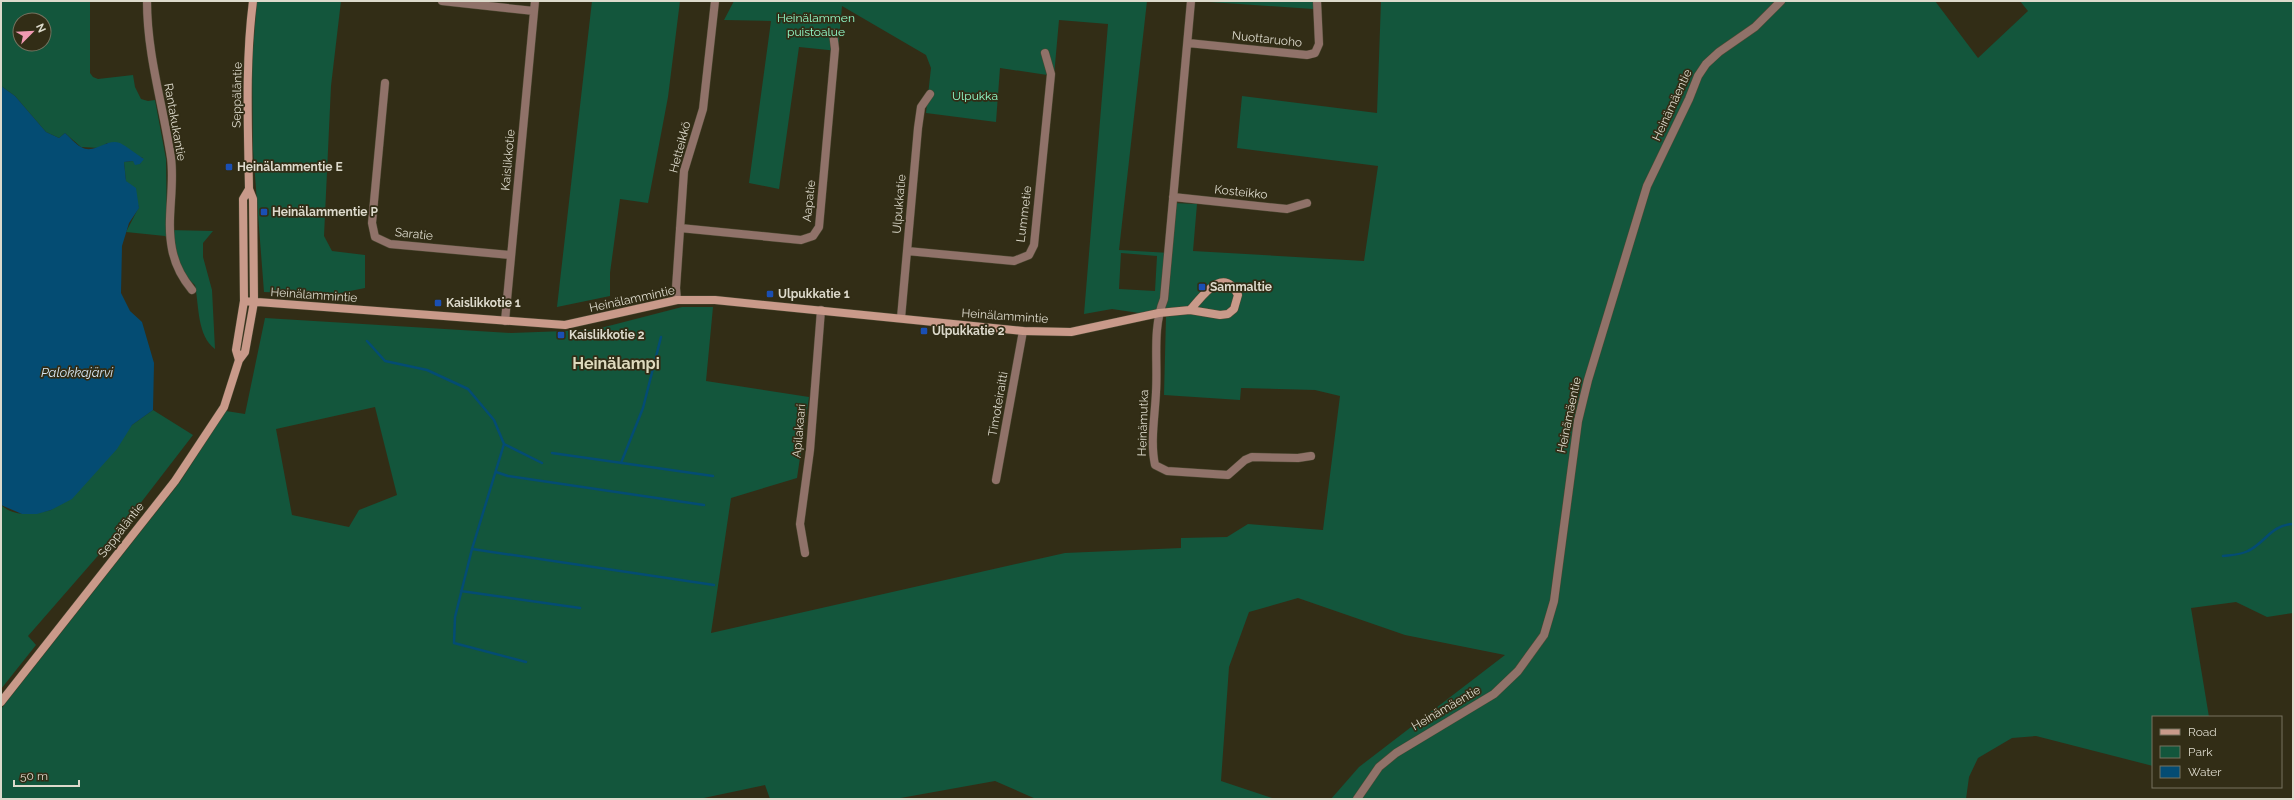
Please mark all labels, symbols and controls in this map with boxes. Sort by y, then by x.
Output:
park label: Heinälammen puistoalue [777,11,855,39]
north arrow [12,12,52,52]
text: N [33,22,48,35]
street label: Nuottaruoho [1231,28,1303,50]
street label: Seppäläntie [229,62,245,128]
street label: Heinämäentie [1649,67,1695,143]
street label: Rantakukantie [161,82,189,162]
park label: Ulpukka [952,89,998,103]
street label: Hetteikkö [666,120,694,174]
street label: Kaislikkotie [498,129,518,191]
place label: Heinälammentie E [237,160,343,174]
marker: Heinälammentie E [224,162,234,172]
street label: Ulpukkatie [889,174,909,234]
street label: Aapatie [800,179,818,223]
street label: Kosteikko [1214,182,1268,202]
street label: Lummetie [1014,185,1034,243]
place label: Heinälammentie P [272,205,378,219]
marker: Heinälammentie P [259,207,269,217]
street label: Saratie [394,225,434,243]
place label: Sammaltie [1210,280,1272,294]
marker: Sammaltie [1197,282,1207,292]
street label: Heinälammintie [588,283,676,315]
street label: Heinälammintie [270,285,358,305]
place label: Ulpukkatie 1 [778,287,850,301]
marker: Ulpukkatie 1 [765,289,775,299]
place label: Kaislikkotie 1 [446,296,521,310]
marker: Kaislikkotie 1 [433,298,443,308]
street label: Heinälammintie [961,306,1049,326]
place label: Ulpukkatie 2 [932,324,1005,338]
marker: Ulpukkatie 2 [919,326,929,336]
place label: Kaislikkotie 2 [569,328,645,342]
marker: Kaislikkotie 2 [556,330,566,340]
district label: Heinälampi [572,354,660,373]
water label: Palokkajärvi [41,365,114,380]
street label: Timoteiraitti [985,370,1011,438]
street label: Heinämäentie [1554,376,1584,454]
street label: Heinämutka [1135,389,1151,457]
street label: Apilakaari [790,403,808,459]
street label: Seppäläntie [95,500,147,560]
street label: Heinämäentie [1409,683,1483,733]
legend [2152,716,2282,788]
text: Road [2188,725,2217,739]
text: Park [2188,745,2213,759]
scale bar [14,762,79,788]
text: Water [2188,765,2222,779]
text: 50 m [20,769,48,783]

